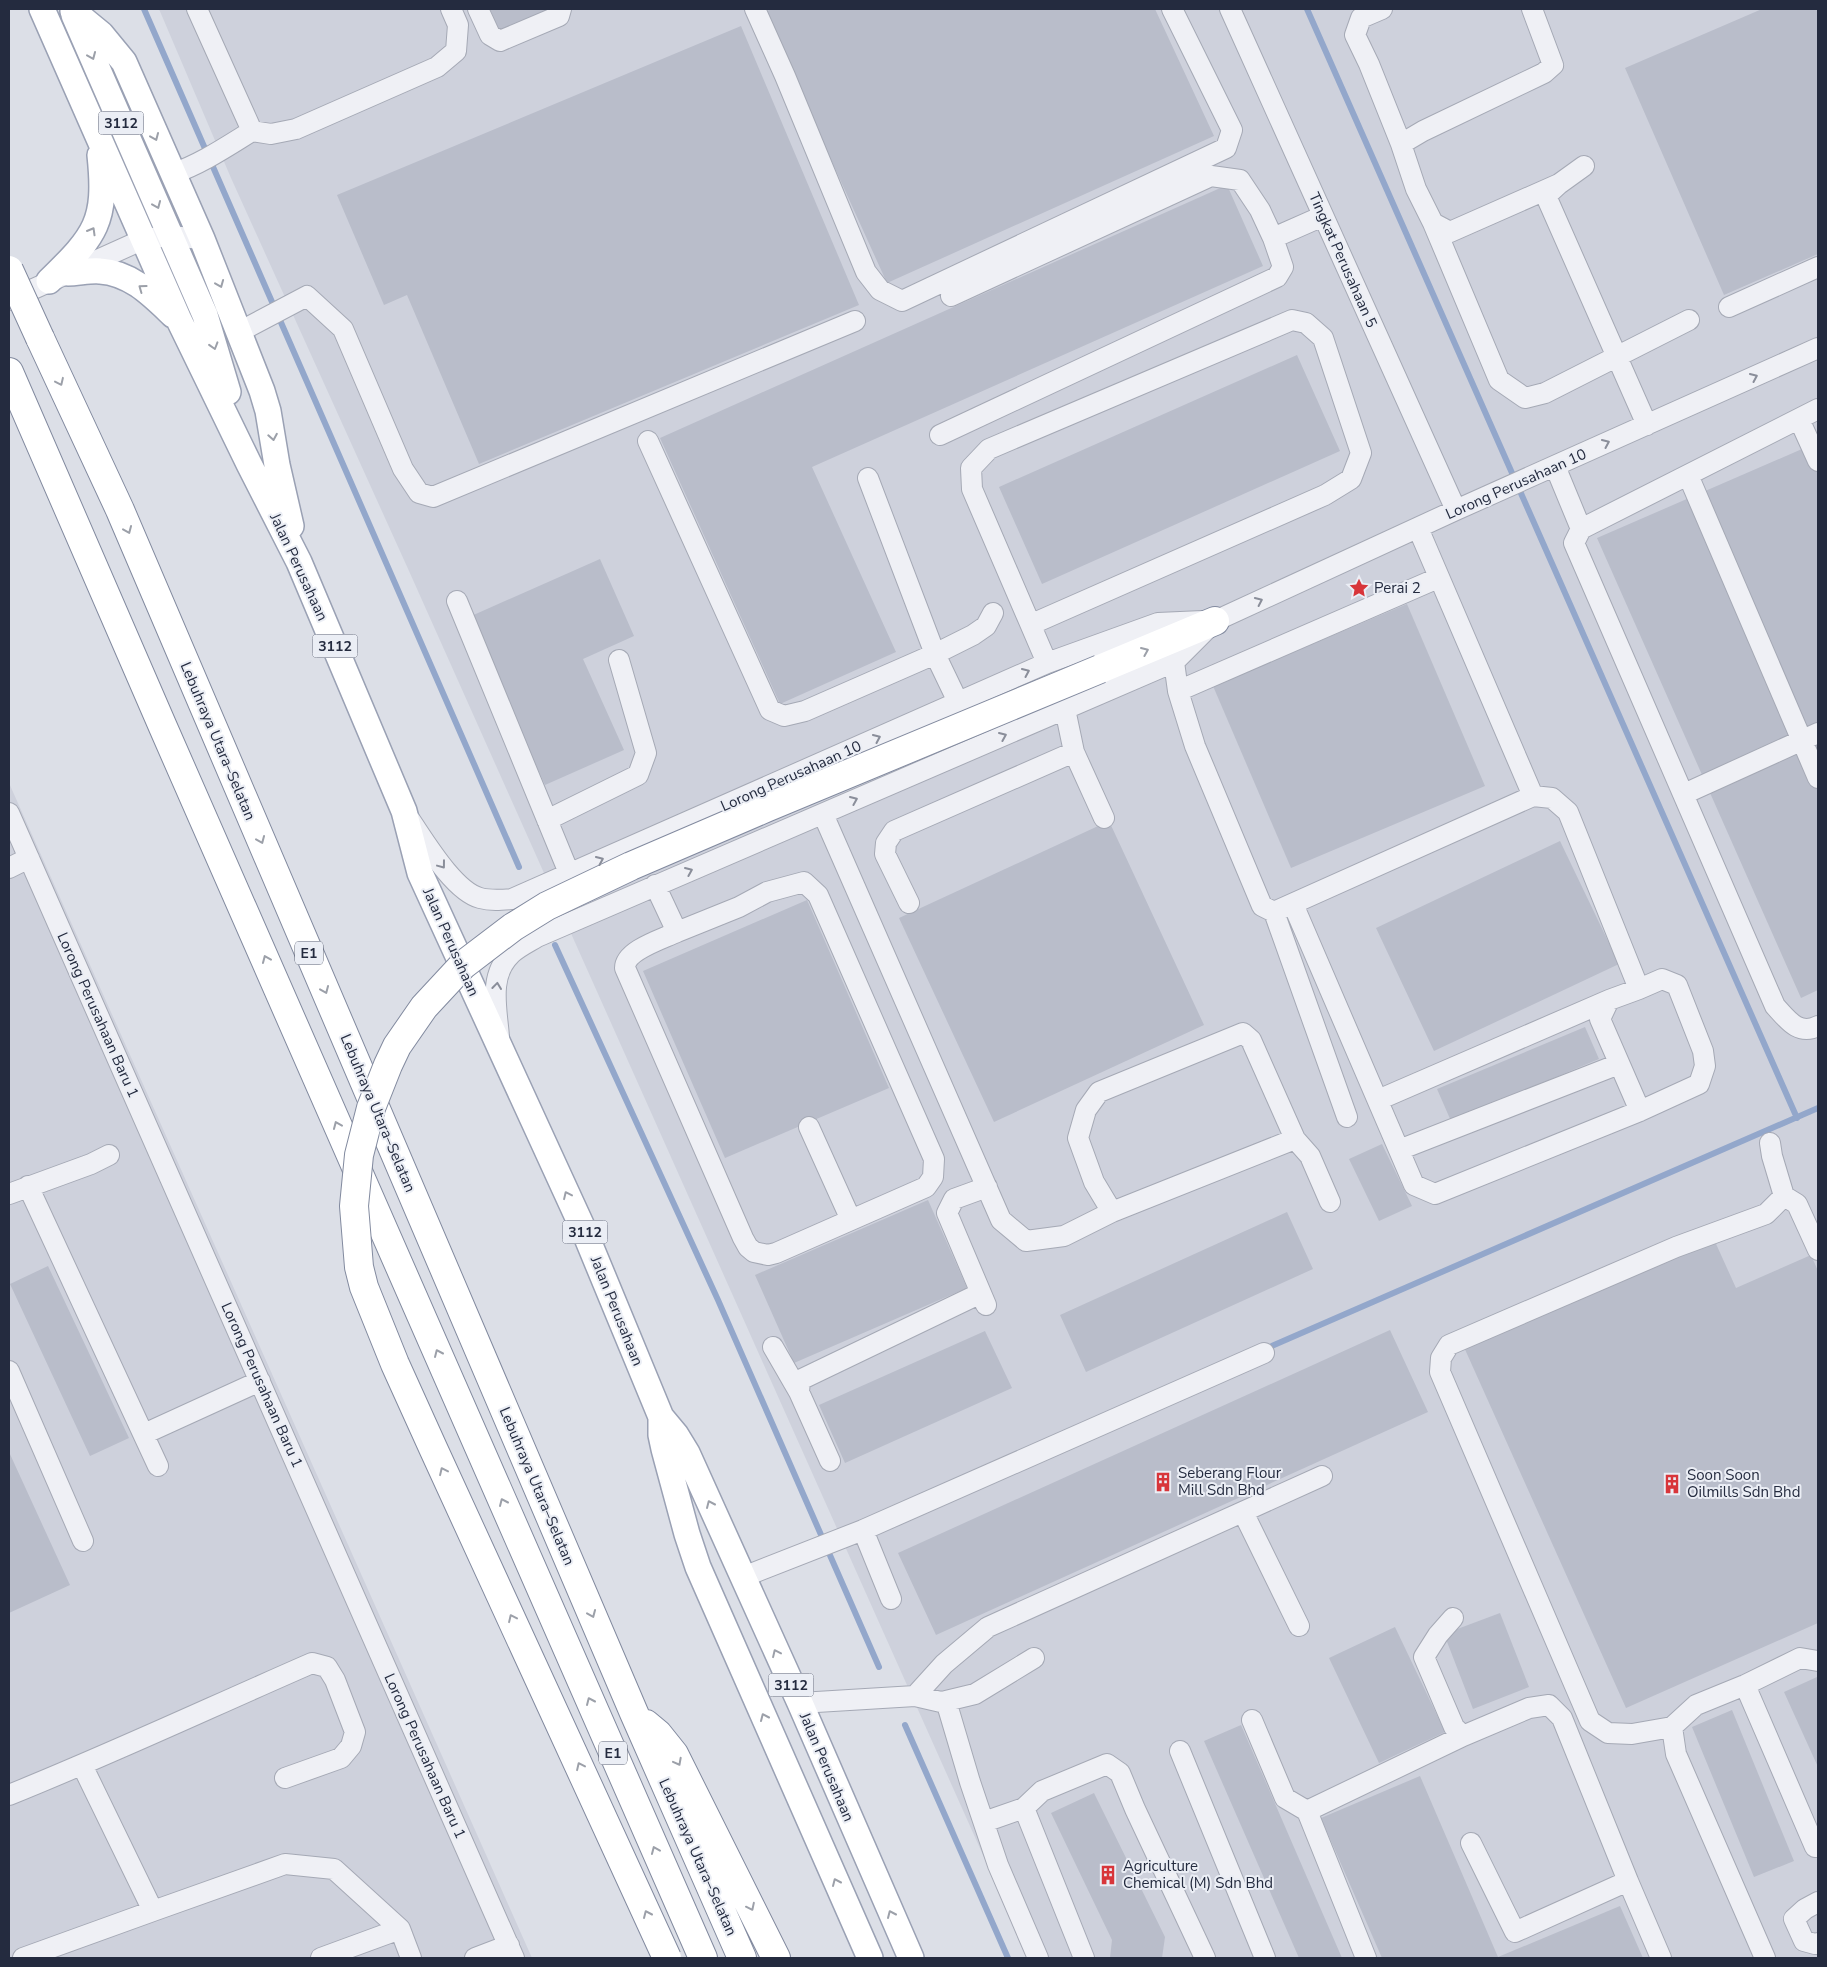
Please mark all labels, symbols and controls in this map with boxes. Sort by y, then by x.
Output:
one-way arrow [86,51,97,60]
road number: 3112 [98,112,144,134]
one-way arrow [149,132,160,141]
street label: Tingkat Perusahaan 5 [1304,189,1382,331]
one-way arrow [150,200,161,209]
one-way arrow [86,228,96,237]
one-way arrow [214,279,224,288]
one-way arrow [138,285,148,294]
one-way arrow [208,341,218,349]
one-way arrow [1749,373,1758,384]
one-way arrow [54,377,65,386]
one-way arrow [267,433,278,442]
one-way arrow [1601,439,1610,450]
street label: Lorong Perusahaan 10 [1442,444,1590,524]
street label: Jalan Perusahaan [265,509,333,624]
one-way arrow [122,525,133,534]
place icon: Perai 2 [1348,577,1370,599]
place label: Perai 2 [1374,578,1421,598]
one-way arrow [1254,596,1263,607]
road number: 3112 [312,634,358,658]
one-way arrow [1140,646,1149,657]
street label: Lebuhraya Utara–Selatan [176,659,260,823]
one-way arrow [1021,668,1030,679]
one-way arrow [998,731,1007,742]
one-way arrow [872,733,881,744]
street label: Lorong Perusahaan 10 [717,736,865,816]
one-way arrow [849,796,858,807]
one-way arrow [254,835,265,844]
one-way arrow [595,855,604,866]
one-way arrow [436,859,445,869]
one-way arrow [684,866,693,877]
street label: Jalan Perusahaan [418,884,484,999]
street label: Lorong Perusahaan Baru 1 [52,929,144,1101]
road number: E1 [295,941,323,964]
one-way arrow [261,955,272,964]
one-way arrow [491,981,502,989]
one-way arrow [318,985,329,994]
street label: Lebuhraya Utara–Selatan [336,1031,420,1195]
one-way arrow [332,1121,343,1130]
one-way arrow [563,1191,573,1200]
road number: 3112 [562,1220,608,1244]
street label: Jalan Perusahaan [586,1252,648,1369]
street label: Lorong Perusahaan Baru 1 [216,1299,308,1471]
one-way arrow [433,1349,444,1358]
street label: Lebuhraya Utara–Selatan [495,1404,579,1568]
place label: Seberang Flour Mill Sdn Bhd [1178,1463,1282,1500]
place label: Soon Soon Oilmills Sdn Bhd [1687,1465,1800,1502]
one-way arrow [439,1467,450,1476]
building icon: Seberang Flour Mill Sdn Bhd [1152,1471,1174,1493]
building icon: Soon Soon Oilmills Sdn Bhd [1661,1473,1683,1495]
one-way arrow [499,1498,510,1507]
one-way arrow [706,1500,716,1509]
one-way arrow [585,1609,596,1618]
one-way arrow [508,1615,518,1624]
one-way arrow [772,1649,783,1658]
street label: Lorong Perusahaan Baru 1 [379,1670,471,1842]
road number: 3112 [768,1674,814,1696]
one-way arrow [585,1697,596,1706]
street label: Jalan Perusahaan [795,1709,859,1825]
one-way arrow [759,1713,770,1722]
road number: E1 [599,1742,627,1765]
one-way arrow [672,1756,682,1765]
one-way arrow [575,1762,586,1771]
street label: Lebuhraya Utara–Selatan [654,1775,742,1939]
one-way arrow [651,1846,661,1855]
place label: Agriculture Chemical (M) Sdn Bhd [1123,1856,1273,1893]
building icon: Agriculture Chemical (M) Sdn Bhd [1097,1864,1119,1886]
one-way arrow [832,1878,843,1887]
one-way arrow [744,1902,755,1911]
one-way arrow [643,1910,654,1919]
one-way arrow [887,1910,898,1919]

